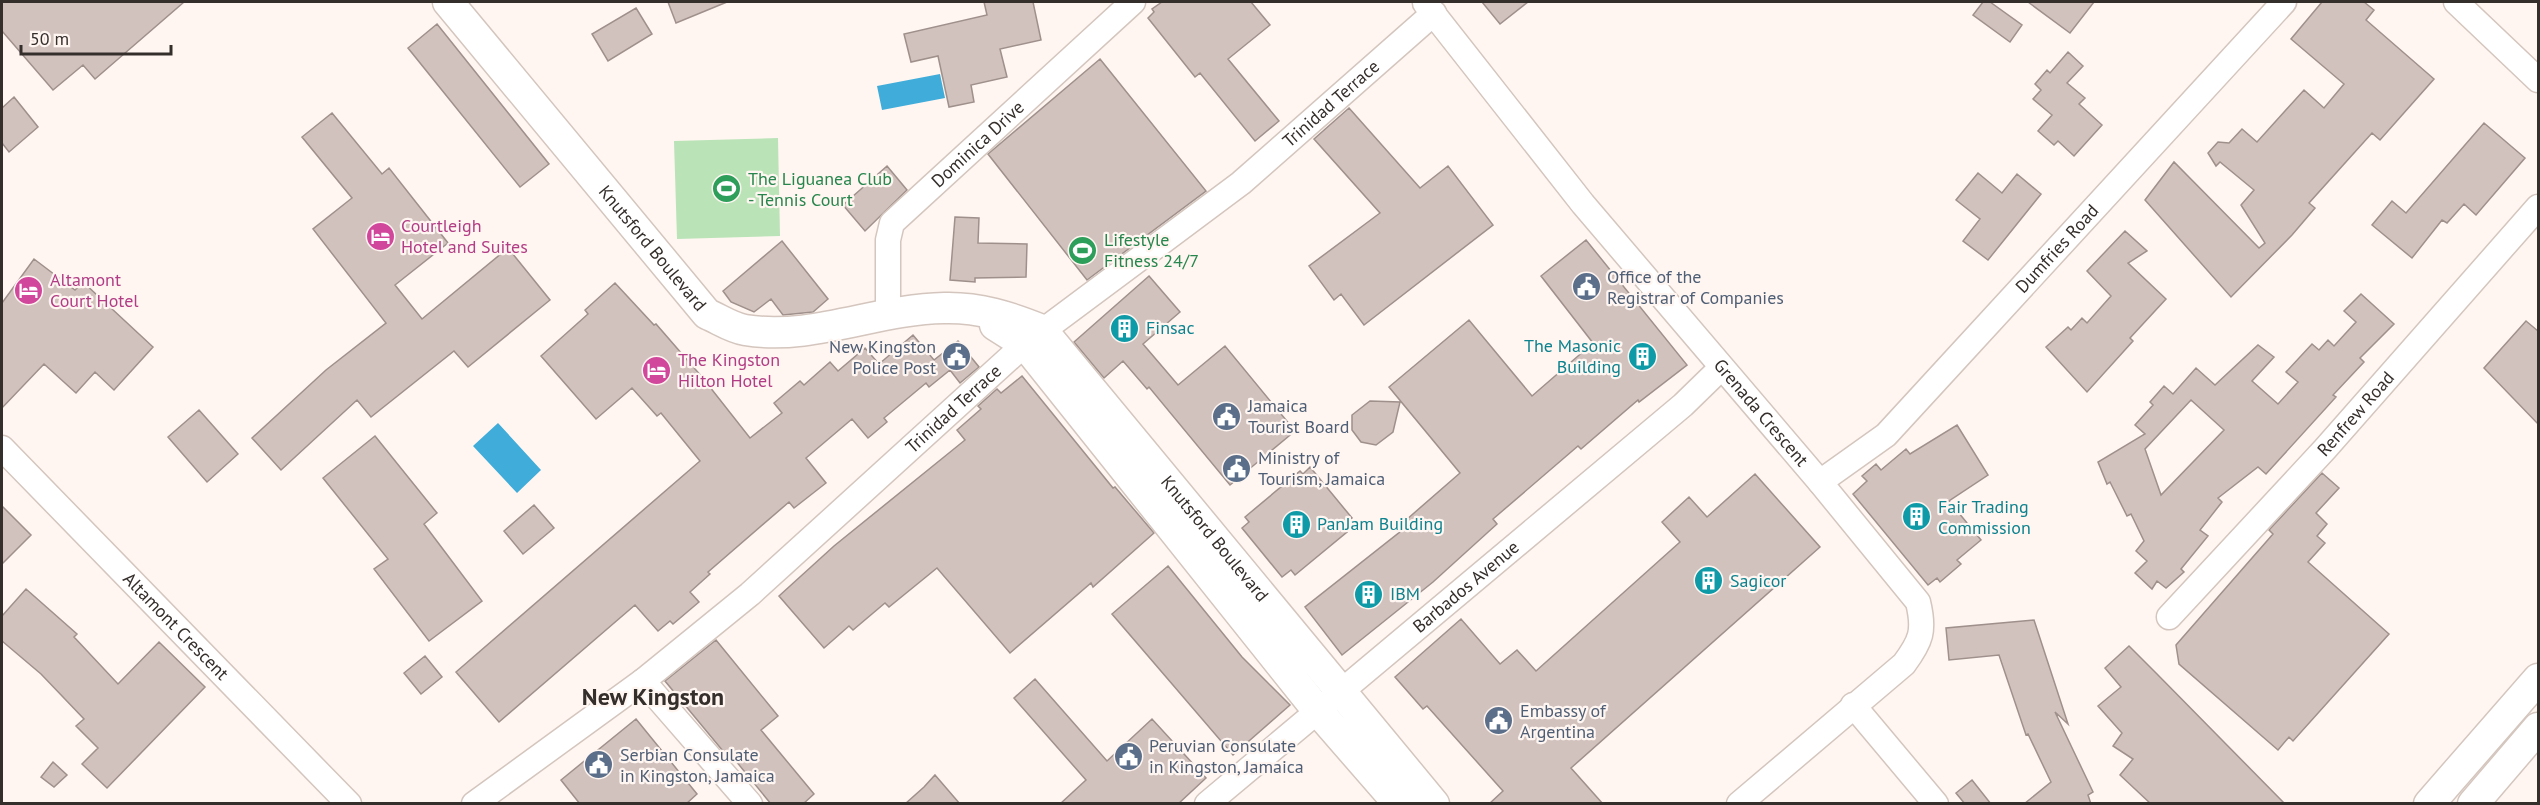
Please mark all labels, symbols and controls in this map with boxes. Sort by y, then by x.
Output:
scale bar [21,18,171,56]
text: 50 m [30,27,69,50]
street label: Trinidad Terrace [1278,55,1384,152]
street label: Dominica Drive [926,96,1029,192]
place label: The Liguanea Club - Tennis Court [748,167,892,211]
sports icon: The Liguanea Club - Tennis Court [711,173,743,205]
street label: Knutsford Boulevard [594,180,712,316]
street label: Dumfries Road [2010,199,2103,298]
place label: Courtleigh Hotel and Suites [401,214,528,258]
hotel icon: Courtleigh Hotel and Suites [364,220,396,252]
place label: Lifestyle Fitness 24/7 [1104,228,1199,272]
sports icon: Lifestyle Fitness 24/7 [1067,234,1099,266]
place label: Office of the Registrar of Companies [1607,265,1784,309]
place label: Altamont Court Hotel [50,268,139,312]
public building icon: Office of the Registrar of Companies [1570,271,1602,303]
hotel icon: Altamont Court Hotel [13,274,45,306]
building icon: Finsac [1109,312,1141,344]
place label: Finsac [1146,316,1195,339]
place label: The Masonic Building [1524,334,1621,378]
place label: New Kingston Police Post [829,335,936,379]
building icon: The Masonic Building [1626,340,1658,372]
public building icon: New Kingston Police Post [941,341,973,373]
place label: The Kingston Hilton Hotel [678,348,780,392]
hotel icon: The Kingston Hilton Hotel [641,354,673,386]
street label: Grenada Crescent [1709,354,1814,471]
street label: Trinidad Terrace [901,359,1006,458]
street label: Renfrew Road [2312,366,2399,461]
place label: Jamaica Tourist Board [1247,394,1349,438]
public building icon: Jamaica Tourist Board [1211,400,1243,432]
place label: Ministry of Tourism, Jamaica [1258,446,1385,490]
public building icon: Ministry of Tourism, Jamaica [1221,452,1253,484]
street label: Knutsford Boulevard [1156,471,1274,606]
place label: Fair Trading Commission [1938,495,2031,539]
building icon: Fair Trading Commission [1901,501,1933,533]
building icon: PanJam Building [1280,508,1312,540]
place label: PanJam Building [1317,512,1443,535]
street label: Barbados Avenue [1408,535,1524,638]
building icon: Sagicor [1693,565,1725,597]
street label: Altamont Crescent [119,567,234,685]
place label: Sagicor [1730,569,1786,592]
building icon: IBM [1353,578,1385,610]
place label: IBM [1390,582,1420,605]
district label: New Kingston [582,681,724,712]
place label: Embassy of Argentina [1520,699,1607,743]
public building icon: Embassy of Argentina [1483,705,1515,737]
place label: Peruvian Consulate in Kingston, Jamaica [1149,734,1304,778]
public building icon: Peruvian Consulate in Kingston, Jamaica [1112,740,1144,772]
place label: Serbian Consulate in Kingston, Jamaica [620,743,775,787]
public building icon: Serbian Consulate in Kingston, Jamaica [583,749,615,781]

